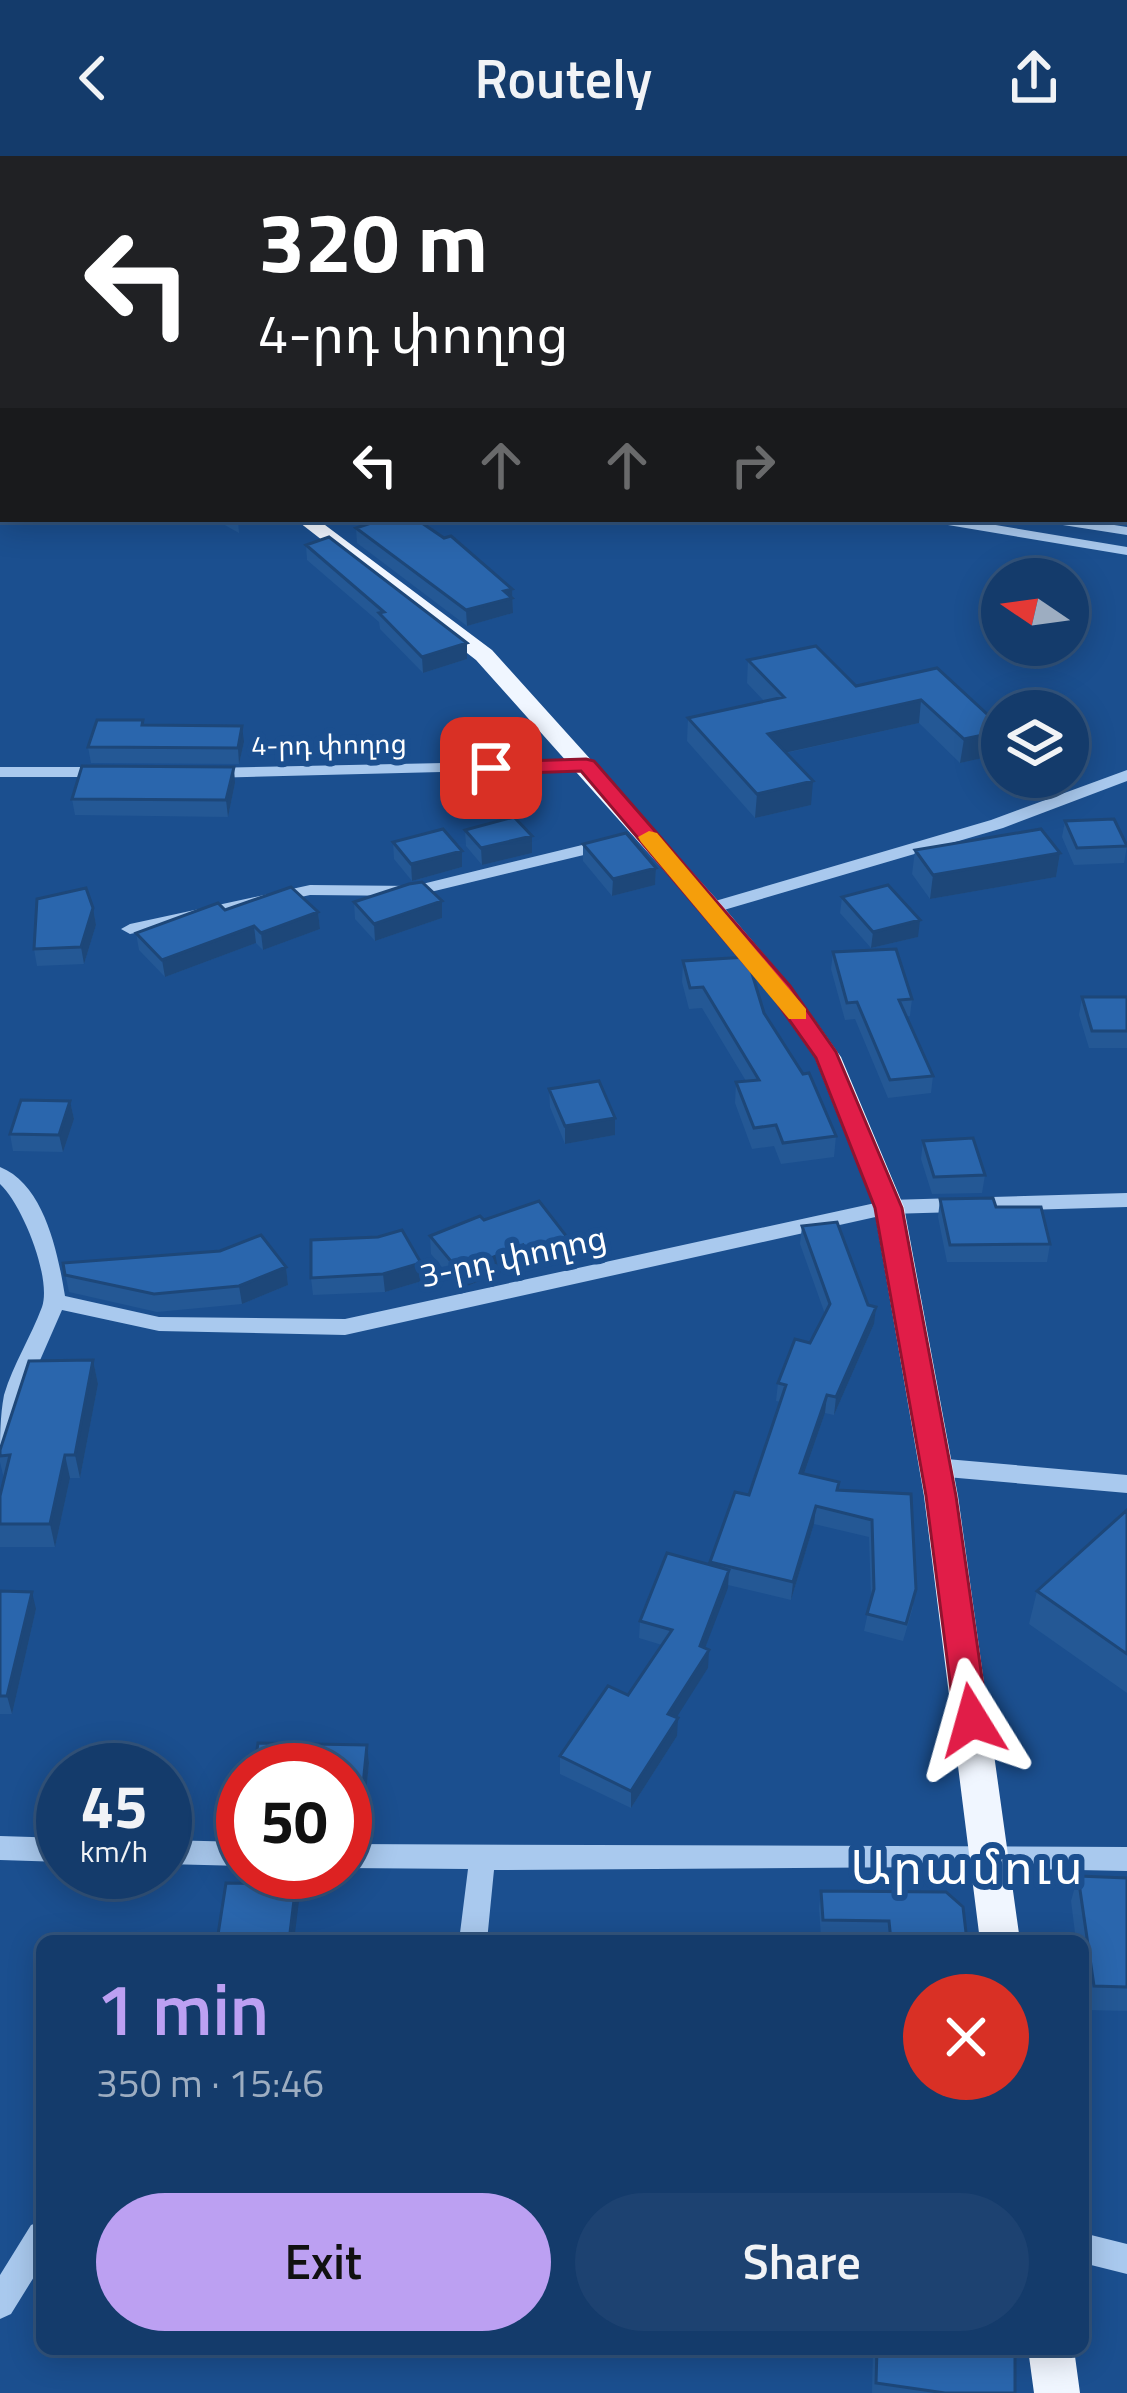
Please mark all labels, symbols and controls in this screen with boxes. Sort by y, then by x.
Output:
text: Routely [475,37,652,119]
icon: back [60,45,126,111]
icon: share [1001,45,1067,111]
text: 320 m [258,177,488,305]
icon: left [60,204,216,360]
text: 4-րդ փողոց [258,292,569,374]
icon: left [342,432,408,498]
icon: ahead [468,432,534,498]
icon: ahead [594,432,660,498]
icon: right [720,432,786,498]
north arrow [981,558,1089,666]
map controls [981,558,1089,798]
button: layers [981,690,1089,798]
pin [440,717,542,819]
street label: 4-րդ փողոց [251,722,407,765]
icon: arrive [458,735,524,801]
street label: 3-րդ փողոց [415,1212,611,1300]
position arrow [909,1657,1035,1783]
speed limit sign: 50 [216,1743,372,1899]
text: 45 [80,1760,148,1851]
text: km/h [80,1828,148,1874]
district label: Արամուս [850,1830,1086,1903]
text: 1 min [96,1953,269,2063]
button: close [903,1974,1029,2100]
text: 350 m · 15:46 [96,2053,324,2112]
button: Exit [96,2193,551,2331]
button: Share [575,2193,1029,2331]

